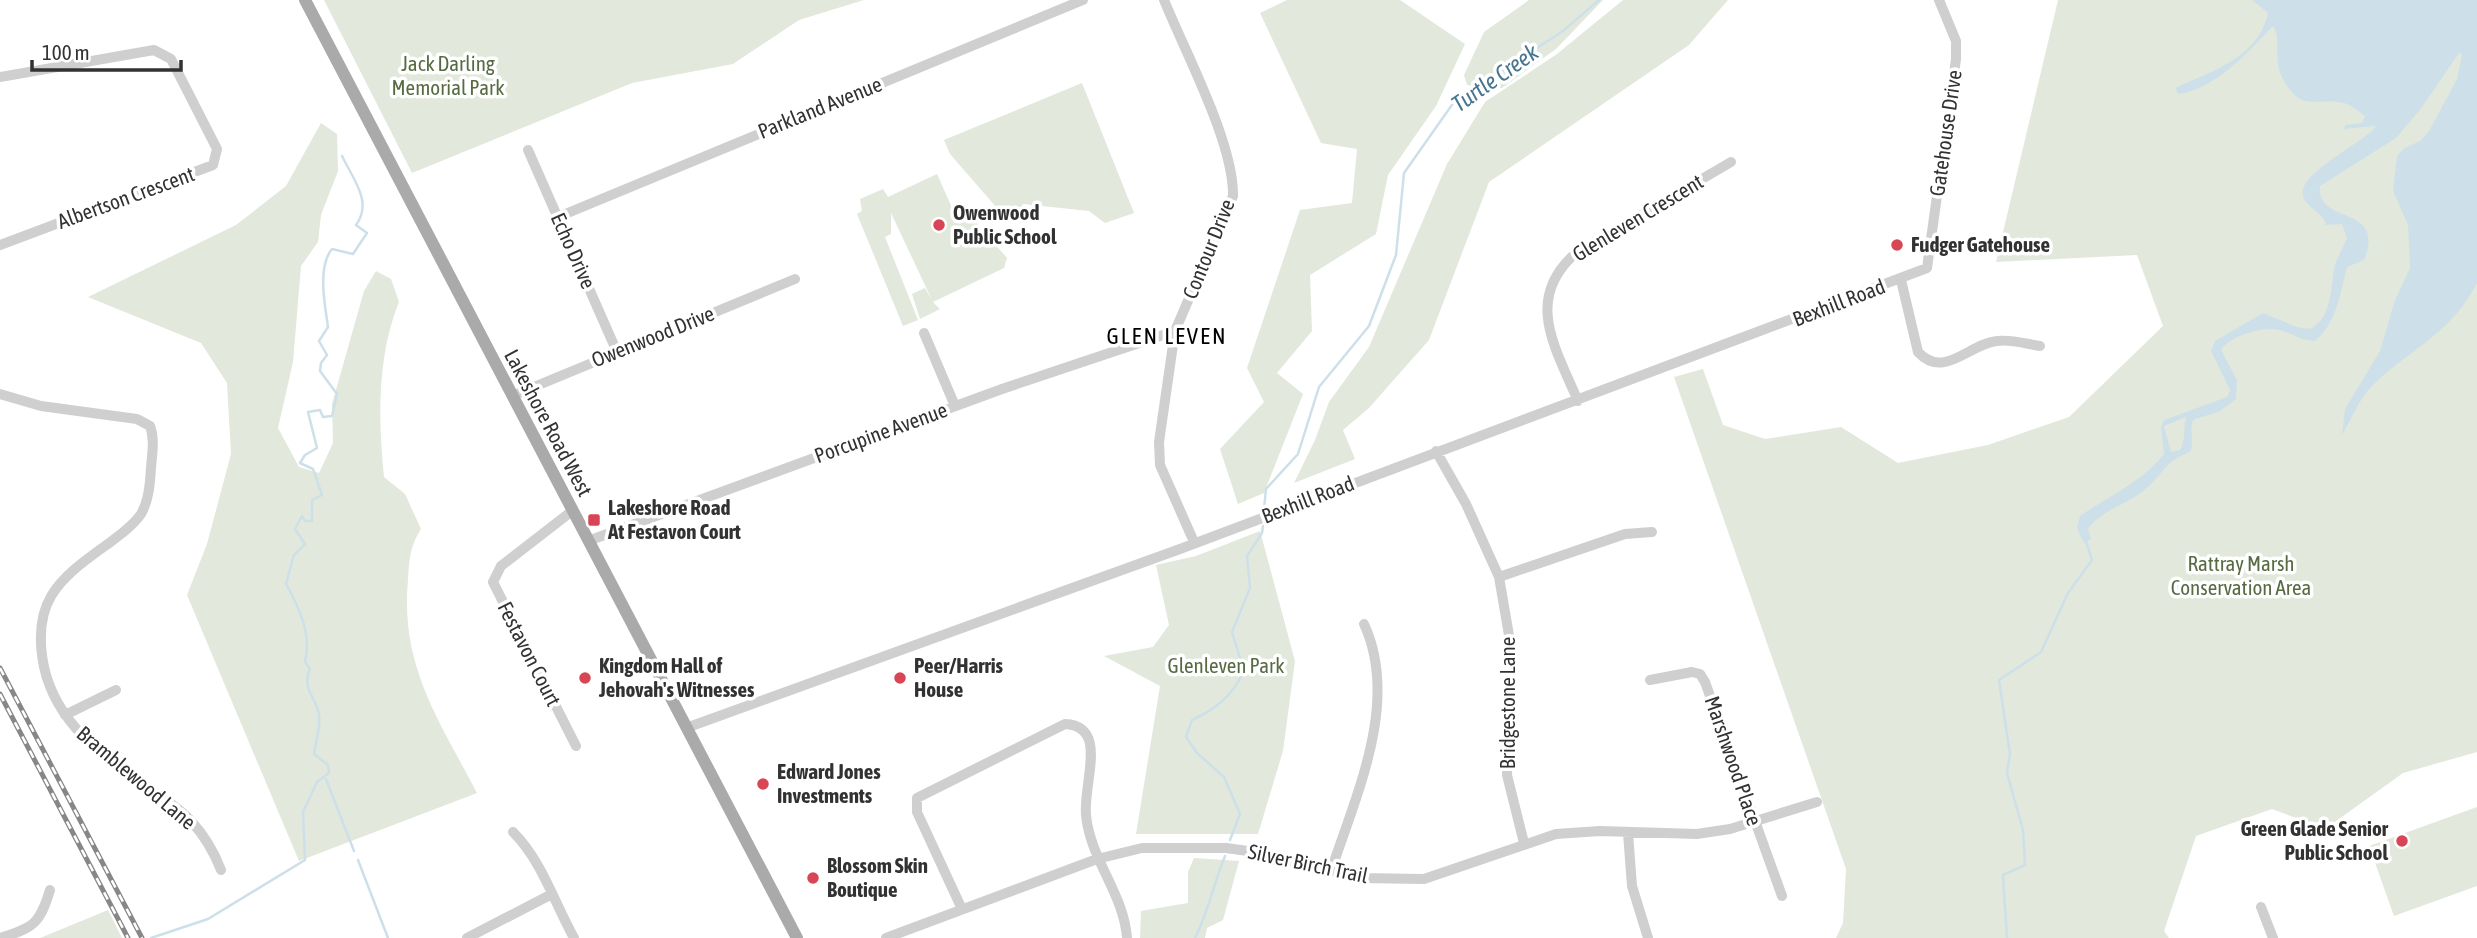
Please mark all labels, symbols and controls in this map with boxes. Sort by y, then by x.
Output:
scale bar [32,28,180,72]
water label: Turtle Creek [1447,38,1544,117]
text: 100 m [42,40,90,64]
park label: Jack Darling Memorial Park [392,51,504,99]
street label: Gatehouse Drive [1924,68,1966,197]
street label: Parkland Avenue [754,71,885,143]
street label: Albertson Crescent [54,161,197,233]
street label: Glenleven Crescent [1568,169,1707,266]
street label: Contour Drive [1177,195,1239,302]
place label: Owenwood Public School [953,200,1057,248]
street label: Echo Drive [547,209,601,292]
marker: Owenwood Public School [931,217,947,233]
place label: Fudger Gatehouse [1911,232,2050,256]
marker: Fudger Gatehouse [1889,237,1905,253]
street label: Bexhill Road [1789,274,1888,331]
street label: Owenwood Drive [588,301,717,372]
district label: GLEN LEVEN [1107,323,1227,349]
street label: Lakeshore Road West [500,345,598,500]
street label: Porcupine Avenue [811,397,950,467]
street label: Bexhill Road [1258,471,1357,528]
place label: Lakeshore Road At Festavon Court [607,495,741,543]
marker: Lakeshore Road At Festavon Court [586,512,602,528]
park label: Rattray Marsh Conservation Area [2171,551,2311,599]
street label: Festavon Court [493,597,566,710]
street label: Bridgestone Lane [1495,637,1519,769]
place label: Kingdom Hall of Jehovah's Witnesses [598,653,755,701]
place label: Peer/Harris House [914,653,1004,701]
park label: Glenleven Park [1168,653,1285,677]
marker: Kingdom Hall of Jehovah's Witnesses [577,670,593,686]
marker: Peer/Harris House [892,670,908,686]
street label: Marshwood Place [1701,693,1767,829]
street label: Bramblewood Lane [72,721,201,834]
place label: Edward Jones Investments [777,759,881,807]
marker: Edward Jones Investments [755,776,771,792]
place label: Green Glade Senior Public School [2240,816,2389,864]
marker: Green Glade Senior Public School [2394,833,2410,849]
street label: Silver Birch Trail [1246,839,1371,888]
place label: Blossom Skin Boutique [827,853,928,901]
marker: Blossom Skin Boutique [805,870,821,886]

